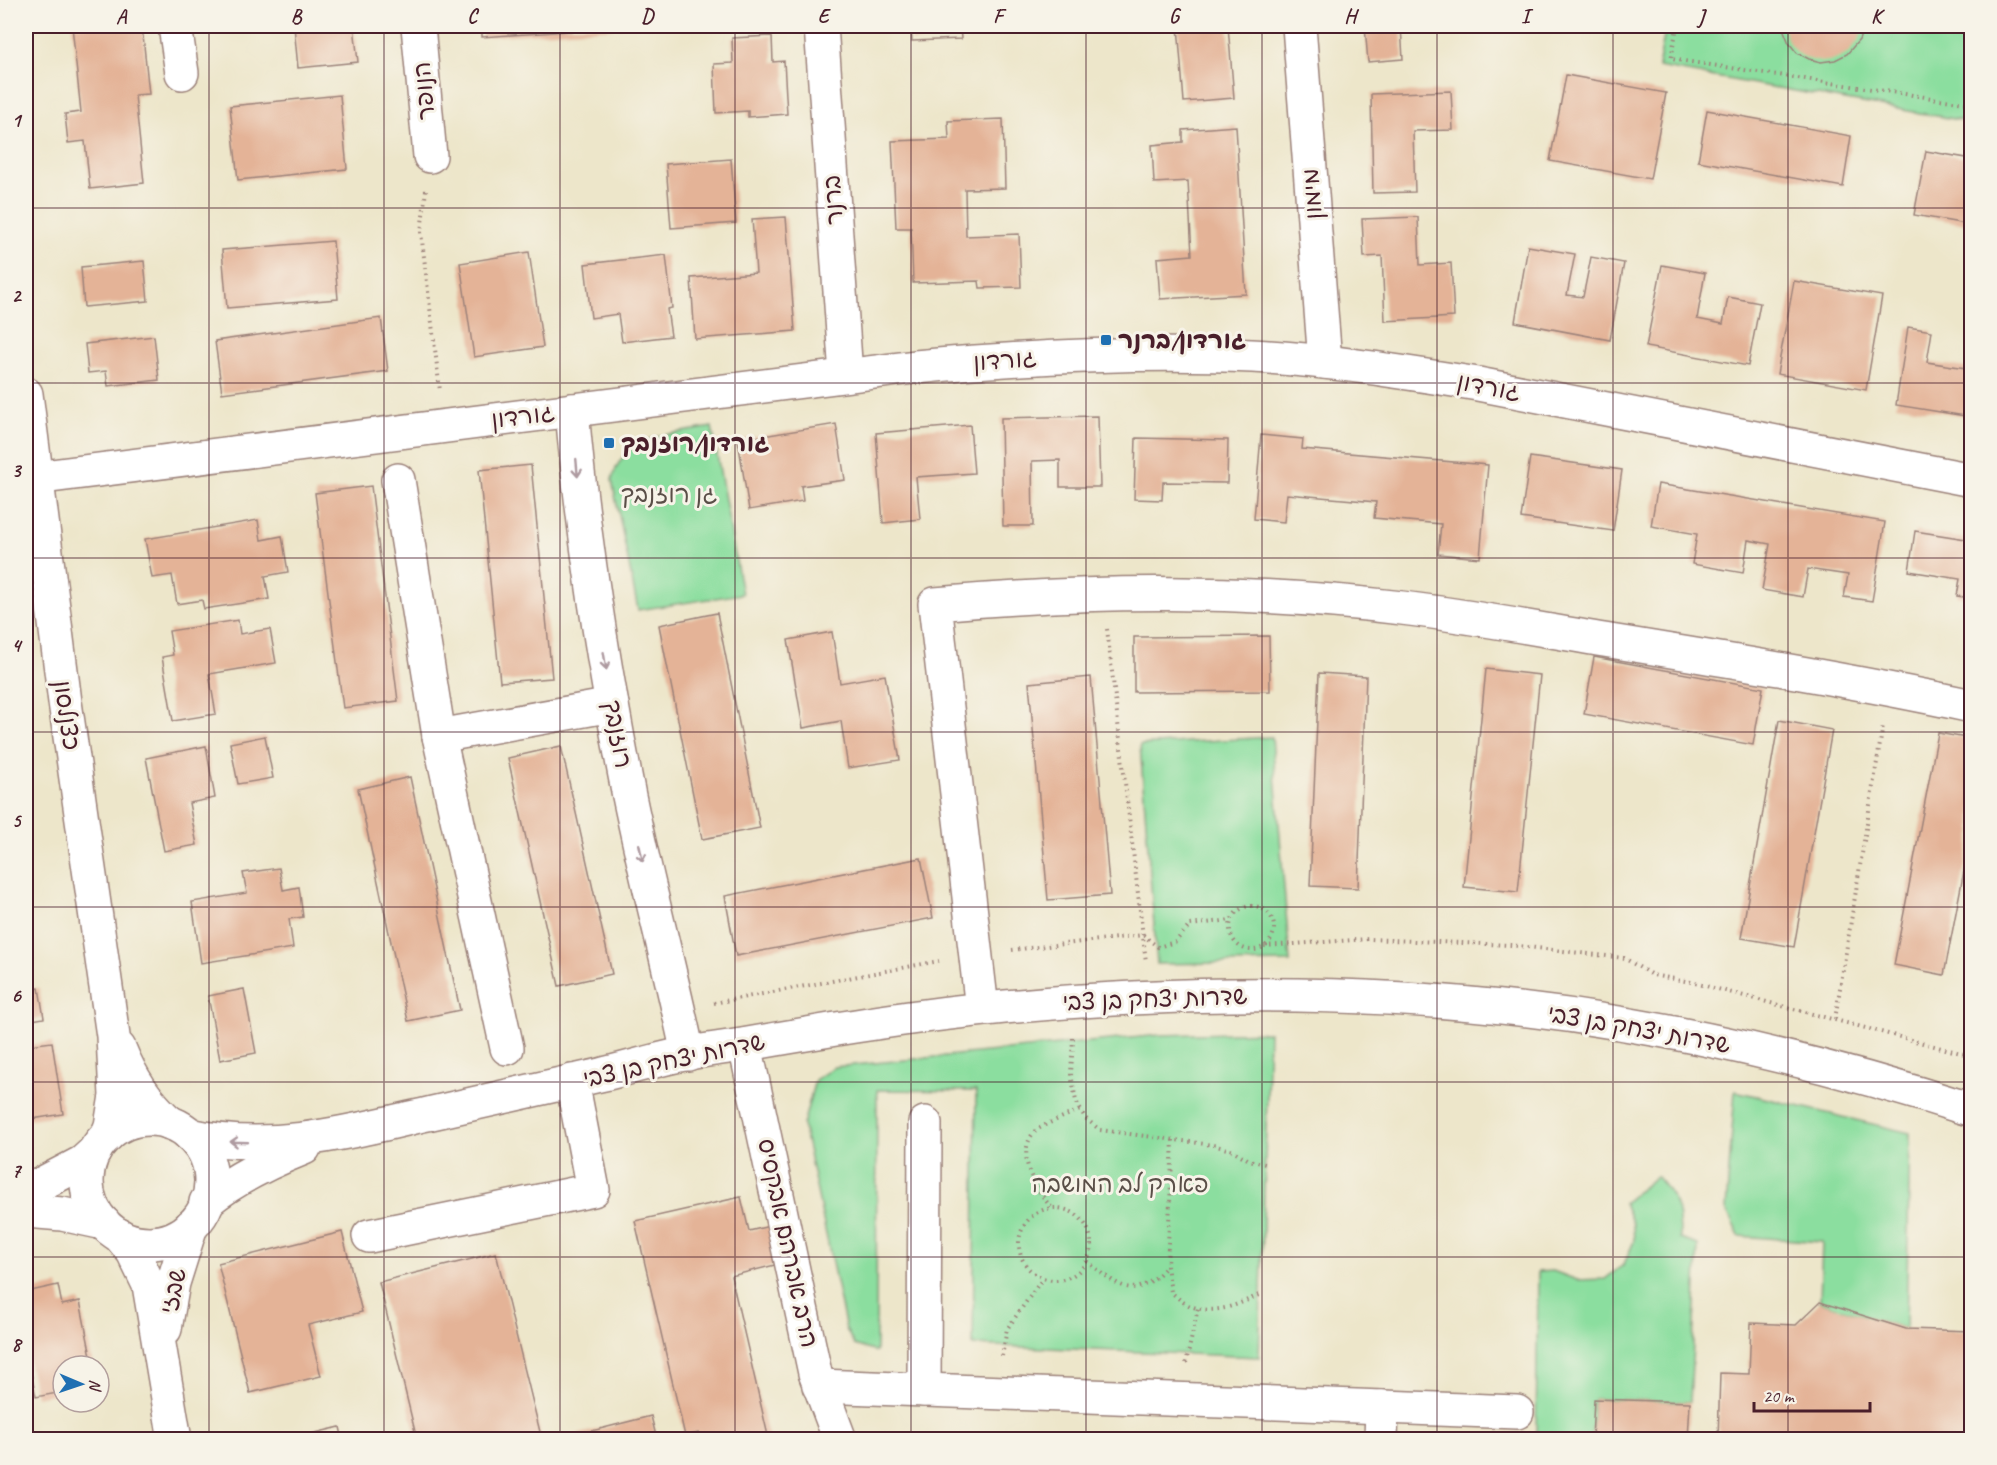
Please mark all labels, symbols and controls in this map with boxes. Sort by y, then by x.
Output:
text: A [116,4,128,29]
text: B [291,4,303,29]
text: C [467,4,479,29]
text: D [641,4,655,29]
text: E [818,4,832,29]
text: F [993,4,1007,29]
text: G [1169,4,1182,29]
text: H [1344,4,1359,29]
text: I [1521,4,1534,29]
text: J [1696,4,1708,29]
text: K [1871,4,1885,29]
street label: הנופר [407,60,441,122]
text: 1 [12,108,23,133]
street label: מימון [1295,167,1329,221]
street label: ברנר [816,174,850,226]
text: 2 [12,283,23,308]
place label: גורדון/ברנר [1118,325,1246,355]
marker: גורדון/ברנר [1099,333,1113,347]
street label: גורדון [972,343,1038,377]
street label: גורדון [1455,366,1523,408]
street label: גורדון [489,397,557,435]
place label: גורדון/רוזנבך [621,428,770,458]
marker: גורדון/רוזנבך [602,436,616,450]
text: 3 [12,458,23,483]
one-way arrow [572,458,583,478]
park label: גן רוזנבך [621,479,717,509]
text: 4 [12,633,24,658]
one-way arrow [599,651,610,670]
street label: כצנלסון [47,678,87,752]
street label: רוזנבך [597,698,639,770]
text: 5 [12,808,23,833]
one-way arrow [636,843,648,862]
street label: שדרות יצחק בן צבי [1062,981,1248,1017]
text: 6 [11,983,22,1008]
street label: שדרות יצחק בן צבי [1545,998,1733,1060]
street label: שדרות יצחק בן צבי [580,1026,768,1094]
street label: הרב אברהם אבקסיס [751,1136,825,1350]
one-way arrow [230,1137,250,1148]
text: 7 [12,1158,23,1183]
park label: פארק לב המושבה [1031,1169,1209,1199]
street label: שבזי [153,1265,193,1317]
text: 8 [12,1332,24,1357]
north arrow [51,1354,111,1414]
scale bar [1754,1375,1870,1413]
text: N [85,1379,105,1393]
text: 20 m [1763,1385,1796,1407]

